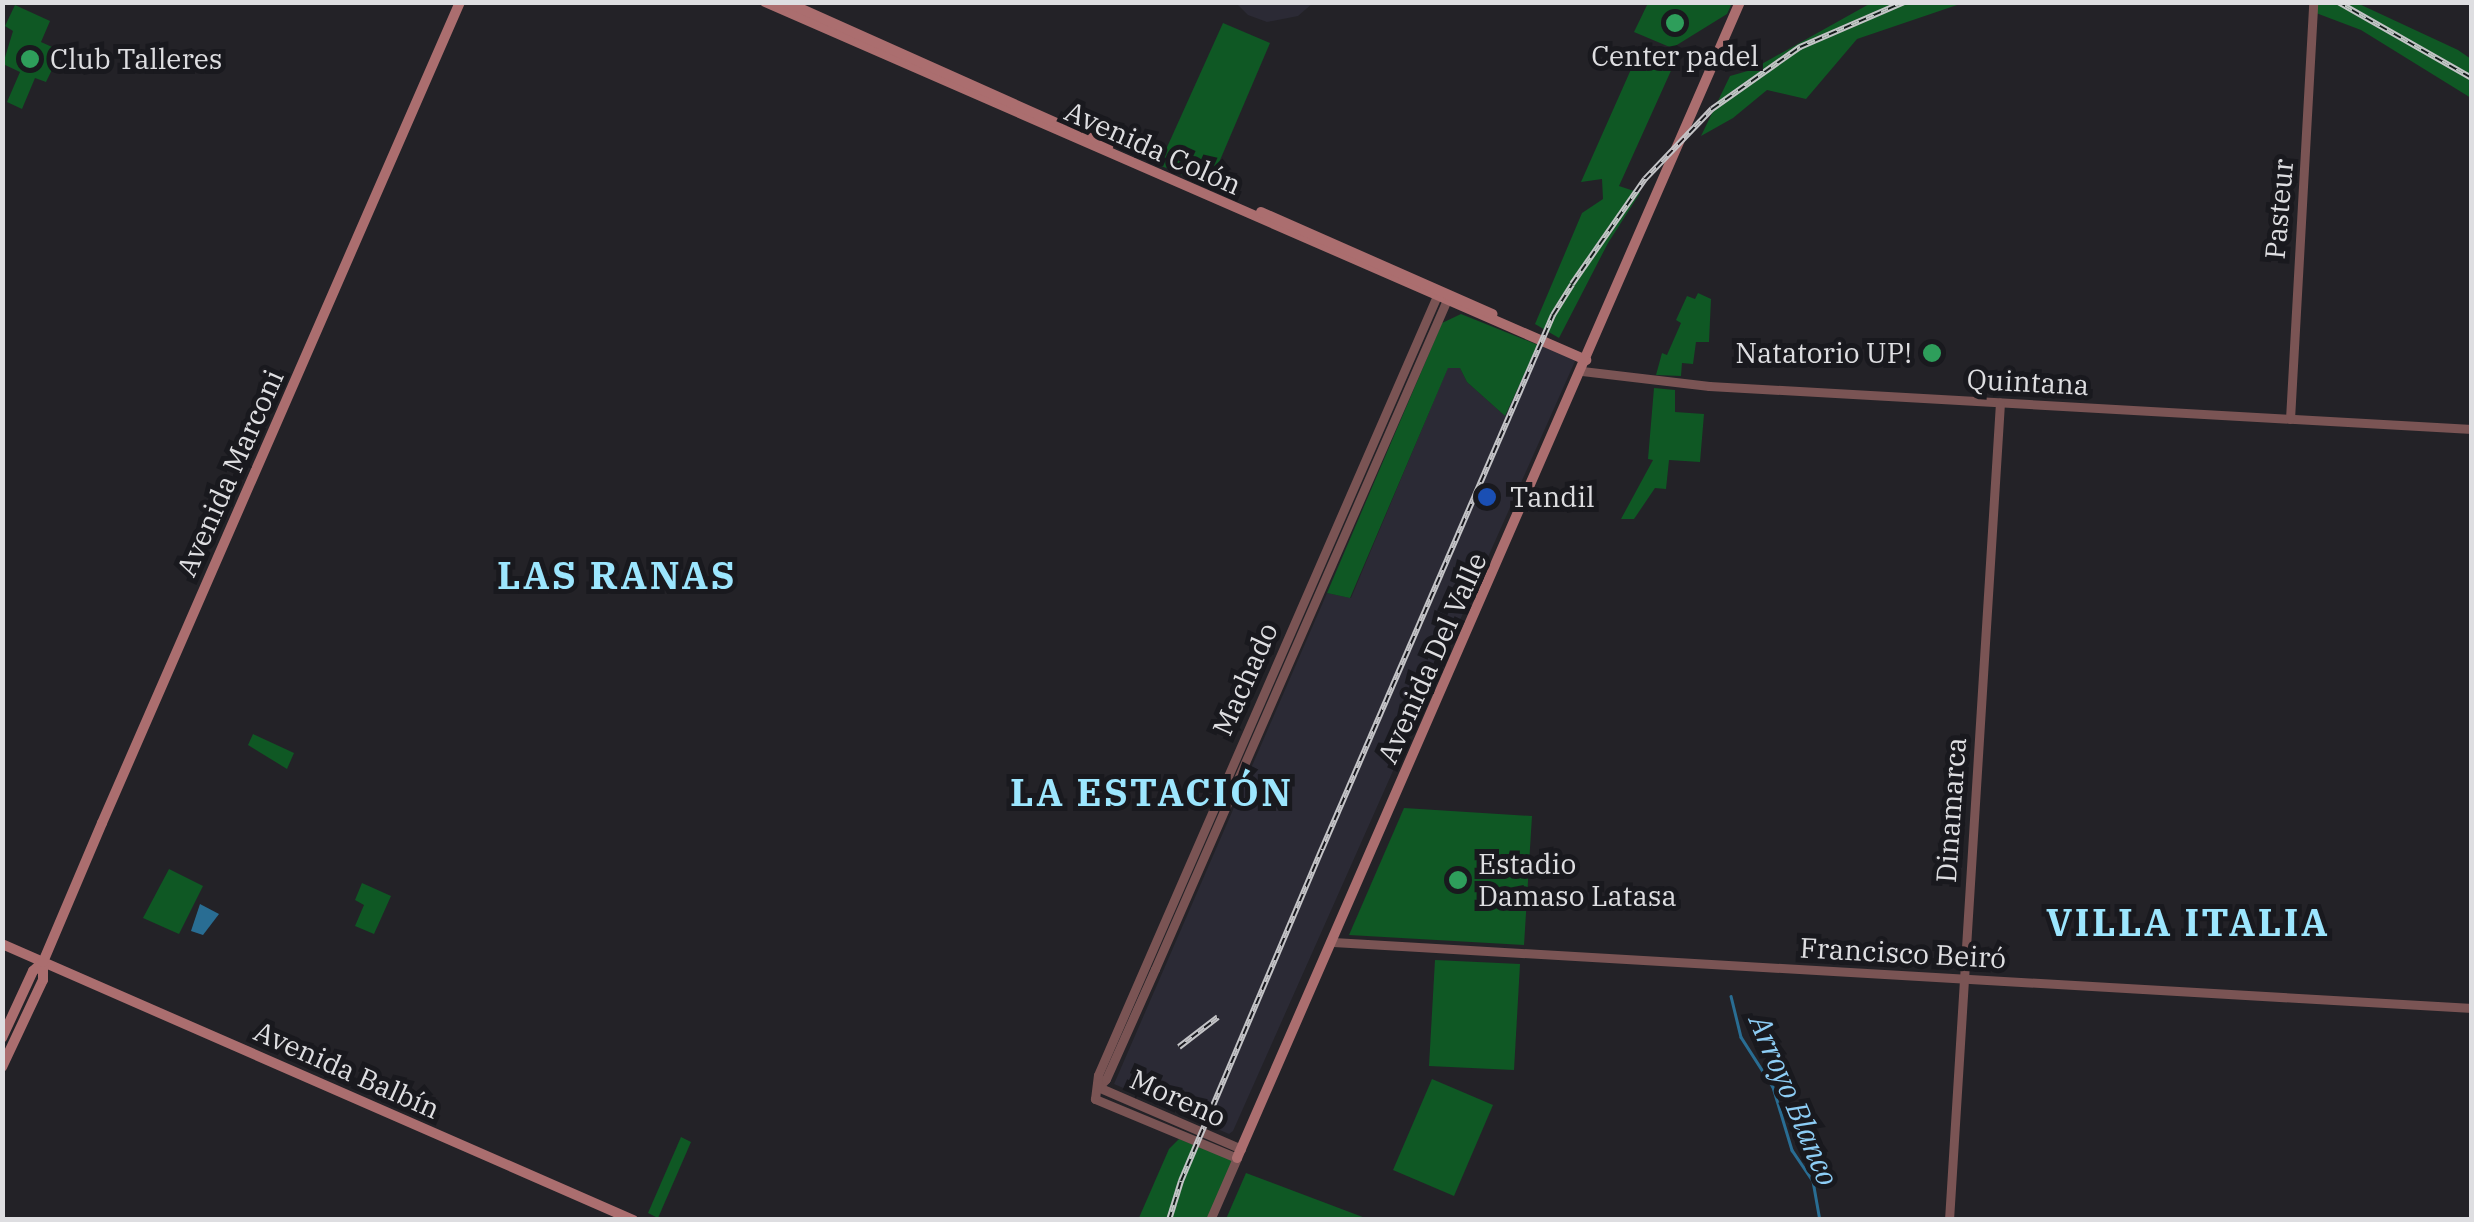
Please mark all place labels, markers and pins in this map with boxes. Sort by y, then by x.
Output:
marker: Center padel [1664,12,1686,34]
place label: Center padel [1591,39,1759,73]
place label: Club Talleres [50,42,222,76]
marker: Club Talleres [19,48,41,70]
place label: Natatorio UP! [1735,336,1912,370]
marker: Natatorio UP! [1921,342,1943,364]
place label: Tandil [1510,480,1595,514]
marker: Tandil [1474,484,1500,510]
place label: Estadio Damaso Latasa [1478,847,1677,913]
marker: Estadio Damaso Latasa [1447,869,1469,891]

